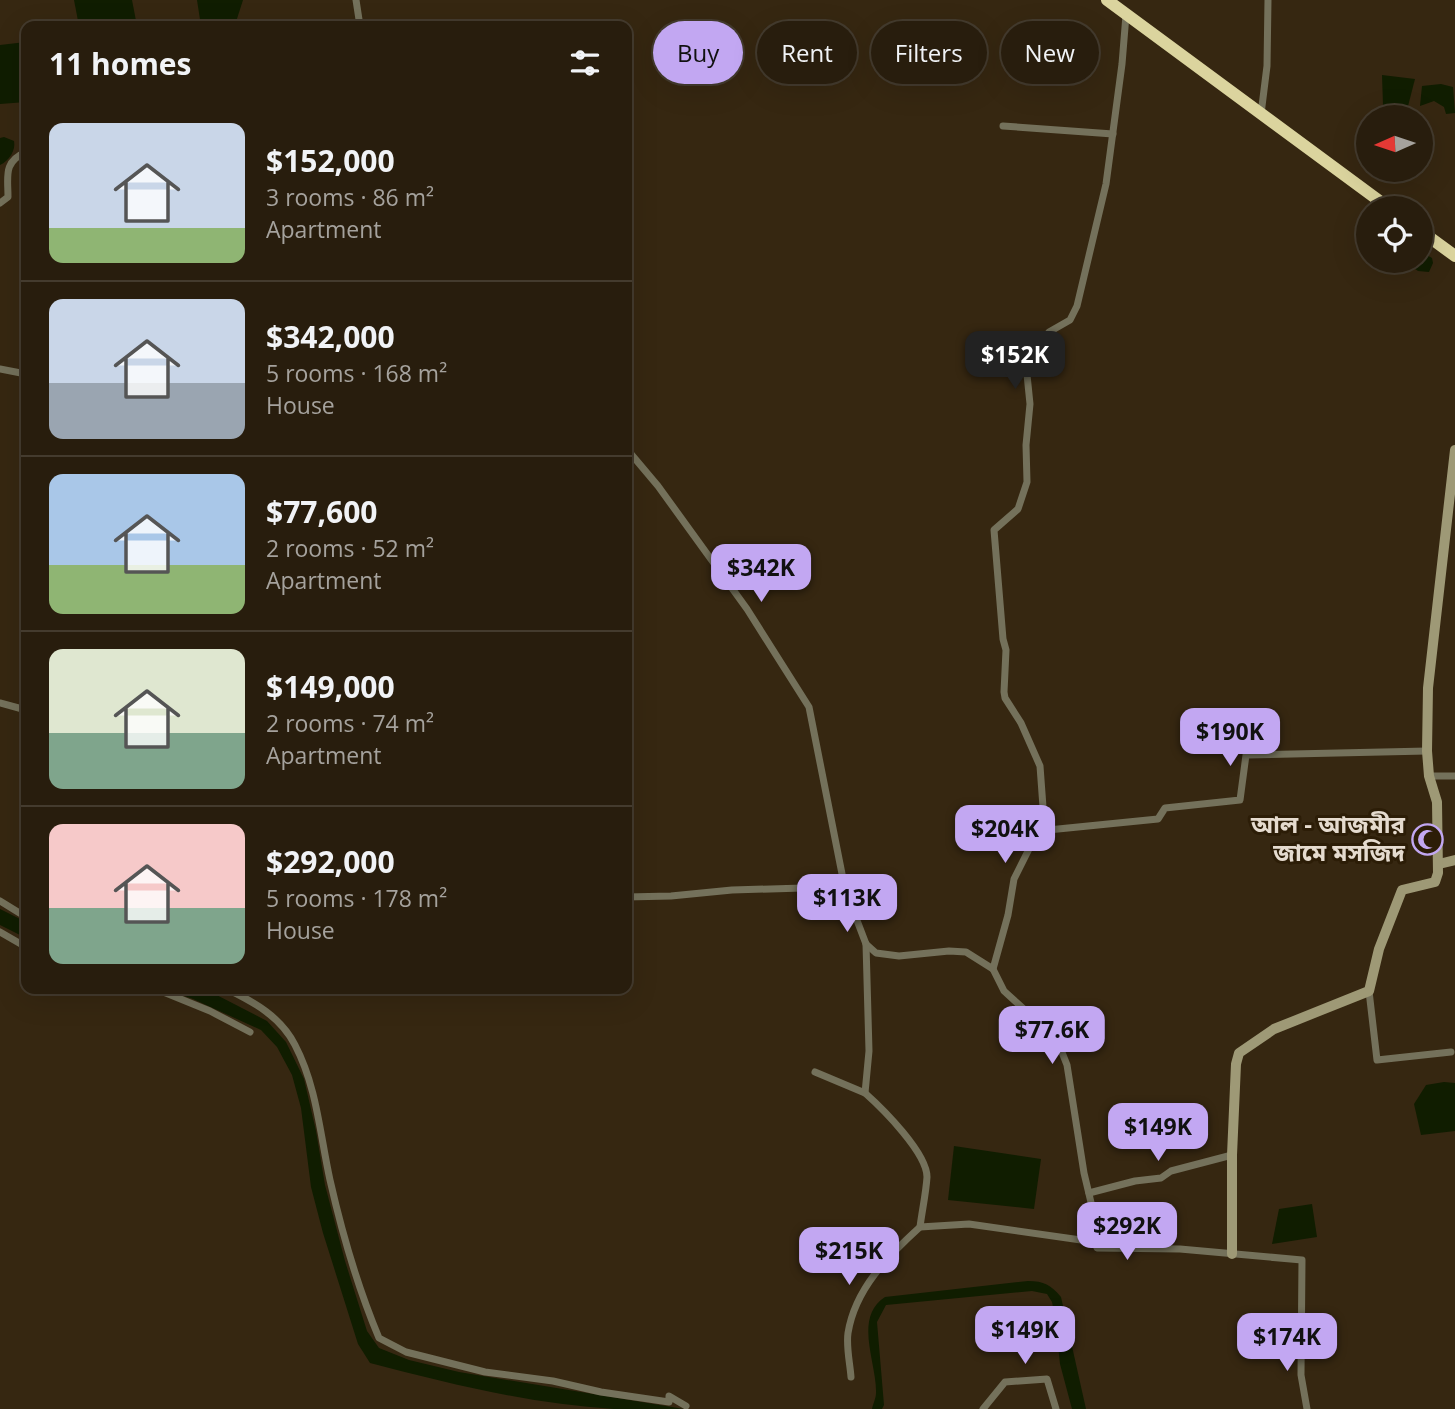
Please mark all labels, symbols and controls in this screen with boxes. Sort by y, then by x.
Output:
chip: Buy [653,21,743,84]
chip: Rent [757,21,857,84]
chip: Filters [871,21,987,84]
chip: New [1001,21,1099,84]
text: 11 homes [49,43,192,84]
icon: filters [566,44,604,82]
north arrow [1356,105,1433,182]
map controls [1356,105,1433,273]
text: $152,000 [266,140,395,181]
icon: home [105,151,189,235]
text: 3 rooms · 86 m² [266,181,434,213]
button: locate [1356,196,1433,273]
text: Apartment [266,213,382,245]
text: $342,000 [266,316,395,357]
icon: home [105,327,189,411]
pin: $152K [966,332,1064,391]
text: $152K [981,338,1049,370]
text: 5 rooms · 168 m² [266,357,447,389]
text: House [266,389,335,421]
text: $77,600 [266,491,377,532]
icon: home [105,502,189,586]
text: 2 rooms · 52 m² [266,532,434,564]
pin: $342K [712,544,810,604]
text: $342K [727,551,795,583]
text: Apartment [266,564,382,596]
text: $149,000 [266,666,395,707]
icon: home [105,677,189,761]
text: 2 rooms · 74 m² [266,707,434,739]
pin: $190K [1181,708,1279,768]
text: $190K [1196,715,1264,747]
text: Apartment [266,739,382,771]
pin: $204K [956,806,1054,865]
place label: আল - আজমীর জামে মসজিদ [1250,807,1406,868]
text: $204K [971,812,1039,844]
mosque icon: আল - আজমীর জামে মসজিদ [1411,822,1445,856]
text: $292,000 [266,841,395,882]
icon: home [105,852,189,936]
pin: $113K [798,874,896,934]
text: $113K [813,881,881,913]
text: 5 rooms · 178 m² [266,882,447,914]
text: House [266,914,335,946]
pin: $77.6K [995,1006,1109,1066]
text: $77.6K [1015,1013,1089,1045]
pin: $149K [1109,1104,1207,1163]
text: $149K [1124,1110,1192,1142]
pin: $292K [1078,1202,1176,1262]
text: $292K [1093,1209,1161,1241]
pin: $215K [800,1228,898,1287]
text: $215K [815,1234,883,1266]
pin: $149K [976,1306,1074,1366]
text: $149K [991,1313,1059,1345]
pin: $174K [1238,1314,1336,1373]
text: $174K [1253,1320,1321,1352]

